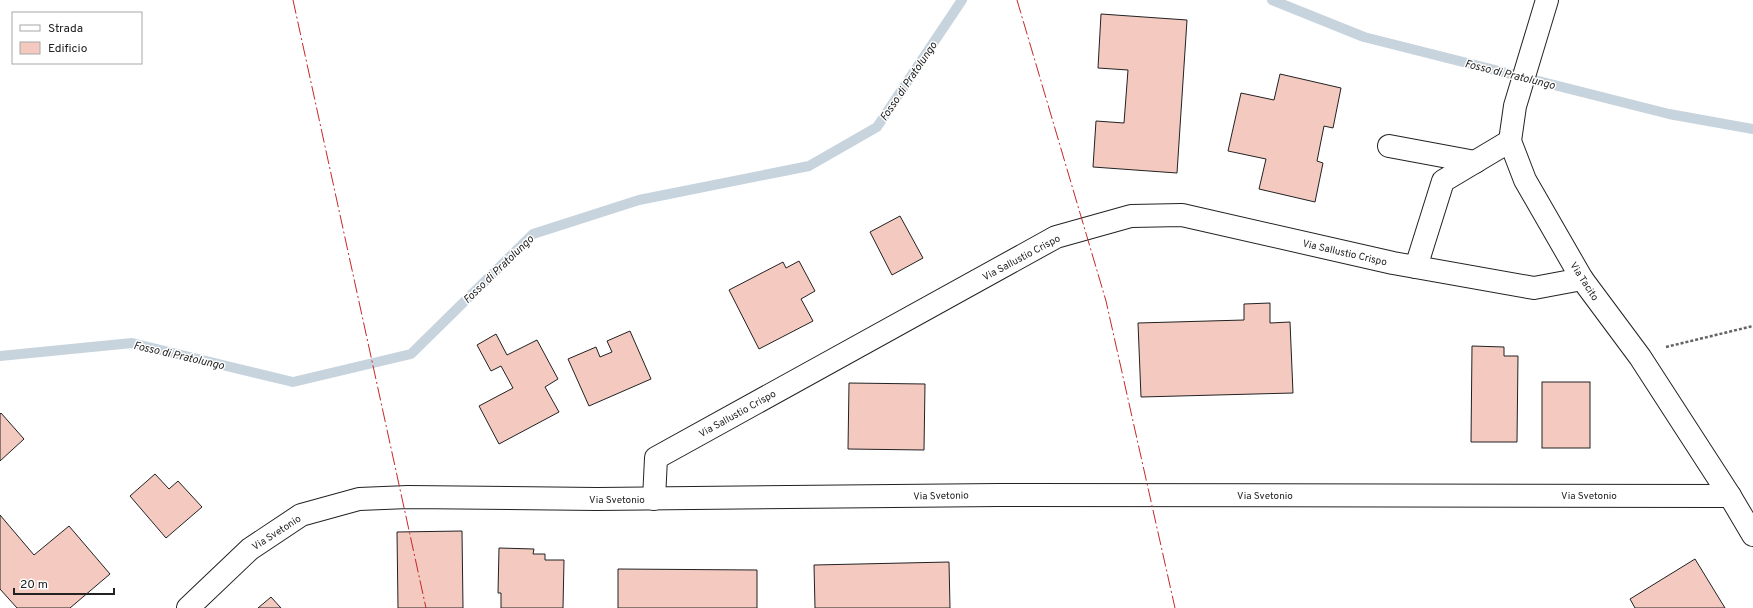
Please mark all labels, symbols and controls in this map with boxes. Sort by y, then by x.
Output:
legend [12,12,142,64]
text: Strada [48,21,83,37]
water label: Fosso di Pratolungo [877,39,941,124]
text: Edificio [48,41,88,57]
water label: Fosso di Pratolungo [1463,57,1557,93]
water label: Fosso di Pratolungo [461,232,537,307]
street label: Via Sallustio Crispo [981,232,1063,284]
street label: Via Sallustio Crispo [1301,237,1389,270]
street label: Via Tacito [1566,260,1601,304]
water label: Fosso di Pratolungo [132,339,226,373]
street label: Via Sallustio Crispo [697,387,779,441]
street label: Via Svetonio [913,490,969,503]
street label: Via Svetonio [1237,490,1293,503]
street label: Via Svetonio [1561,490,1617,503]
street label: Via Svetonio [589,494,645,507]
street label: Via Svetonio [250,512,304,554]
scale bar [14,570,114,596]
text: 20 m [20,577,48,593]

